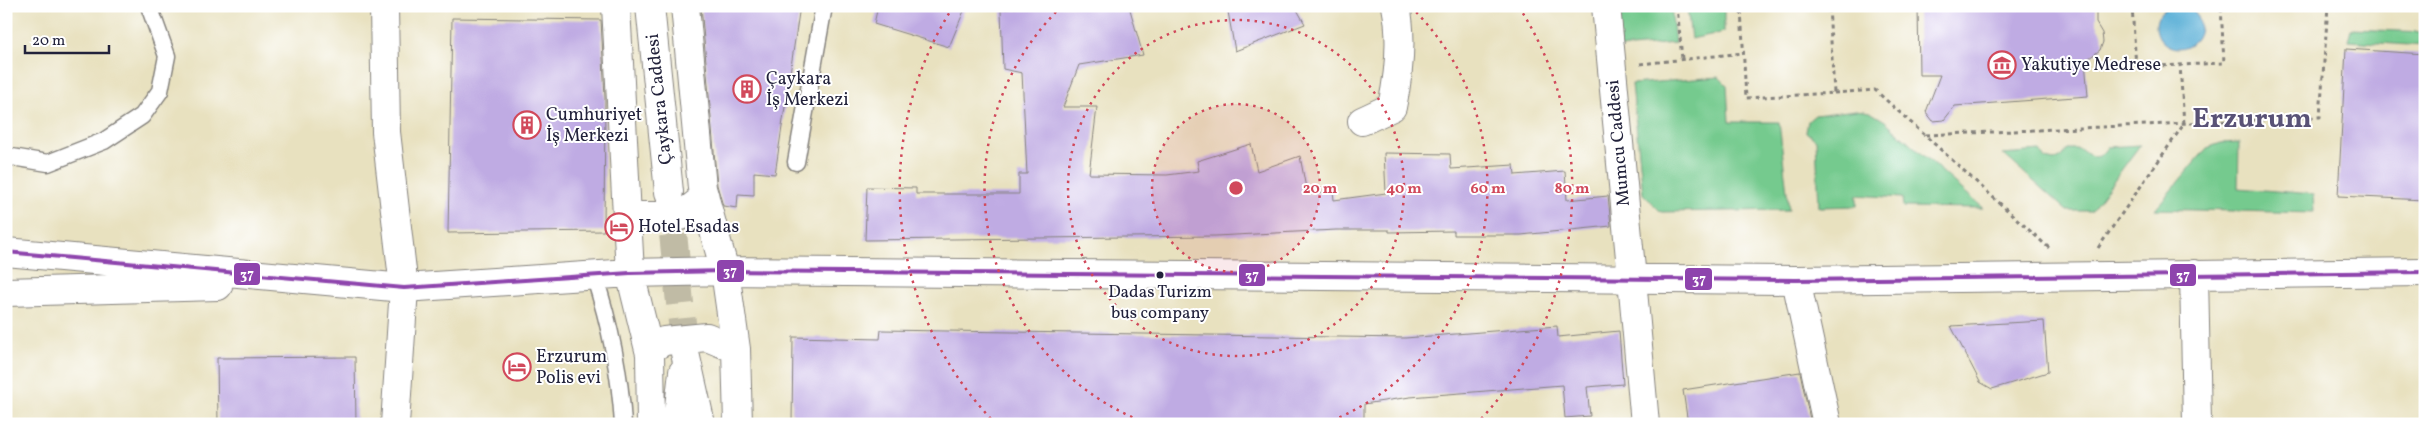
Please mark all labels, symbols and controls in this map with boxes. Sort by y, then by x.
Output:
scale bar [25,22,109,54]
text: 20 m [32,31,65,52]
street label: Çaykara Caddesi [641,32,679,166]
museum icon: Yakutiye Medrese [1987,50,2017,80]
place label: Yakutiye Medrese [2021,53,2161,78]
place label: Çaykara İş Merkezi [766,67,849,113]
building icon: Çaykara İş Merkezi [732,74,762,104]
street label: Mumcu Caddesi [1601,79,1637,207]
district label: Erzurum [2192,100,2312,139]
place label: Cumhuriyet İş Merkezi [546,103,642,149]
building icon: Cumhuriyet İş Merkezi [512,110,542,140]
centre of rings [1227,179,1245,197]
text: 20 m [1303,179,1338,200]
text: 40 m [1386,179,1422,200]
text: 60 m [1471,179,1506,200]
text: 80 m [1555,179,1590,200]
hotel icon: Hotel Esadas [604,212,634,242]
place label: Hotel Esadas [638,215,739,240]
line badge: 37 [716,259,745,283]
line badge: 37 [233,262,261,286]
text: 37 [723,263,737,282]
line badge: 37 [1238,263,1266,287]
line badge: 37 [2169,263,2197,287]
text: 37 [240,266,254,285]
text: 37 [1245,267,1259,286]
line badge: 37 [1684,267,1713,291]
text: 37 [2176,267,2190,286]
marker: Dadas Turizm bus company [1155,270,1165,280]
text: 37 [1692,271,1706,290]
place label: Dadas Turizm bus company [1108,281,1212,325]
place label: Erzurum Polis evi [536,345,607,391]
hotel icon: Erzurum Polis evi [502,352,532,382]

